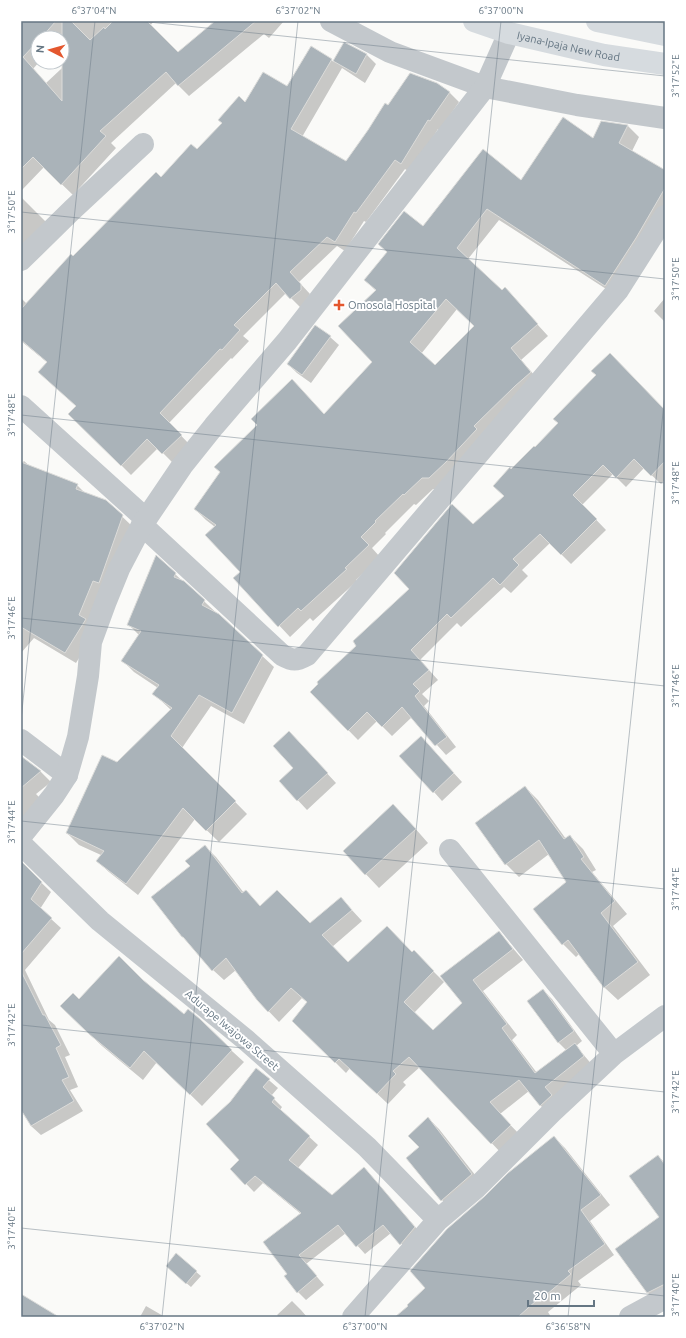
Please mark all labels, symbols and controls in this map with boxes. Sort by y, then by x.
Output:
text: 6°37'04"N [72,5,116,16]
text: 6°37'02"N [276,5,320,16]
text: 6°37'00"N [479,5,523,16]
street label: Iyana-Ipaja New Road [516,29,621,63]
north arrow [30,30,70,70]
text: N [34,44,46,54]
text: 3°17'52"E [670,54,681,98]
text: 3°17'50"E [6,190,17,234]
text: 3°17'50"E [670,257,681,301]
marker: Omosola Hospital [333,299,345,311]
place label: Omosola Hospital [348,299,436,311]
text: 3°17'48"E [6,393,17,437]
text: 3°17'48"E [670,461,681,505]
text: 3°17'46"E [6,596,17,640]
text: 3°17'46"E [670,664,681,708]
text: 3°17'44"E [6,800,17,844]
text: 3°17'44"E [670,867,681,911]
street label: Adurape Iwajowa Street [183,987,282,1073]
text: 3°17'42"E [6,1003,17,1047]
text: 3°17'42"E [670,1070,681,1114]
text: 3°17'40"E [6,1206,17,1250]
text: 3°17'40"E [670,1273,681,1317]
scale bar [528,1282,594,1308]
text: 20 m [534,1289,561,1302]
text: 6°37'02"N [140,1321,184,1332]
text: 6°37'00"N [343,1321,387,1332]
text: 6°36'58"N [546,1321,590,1332]

